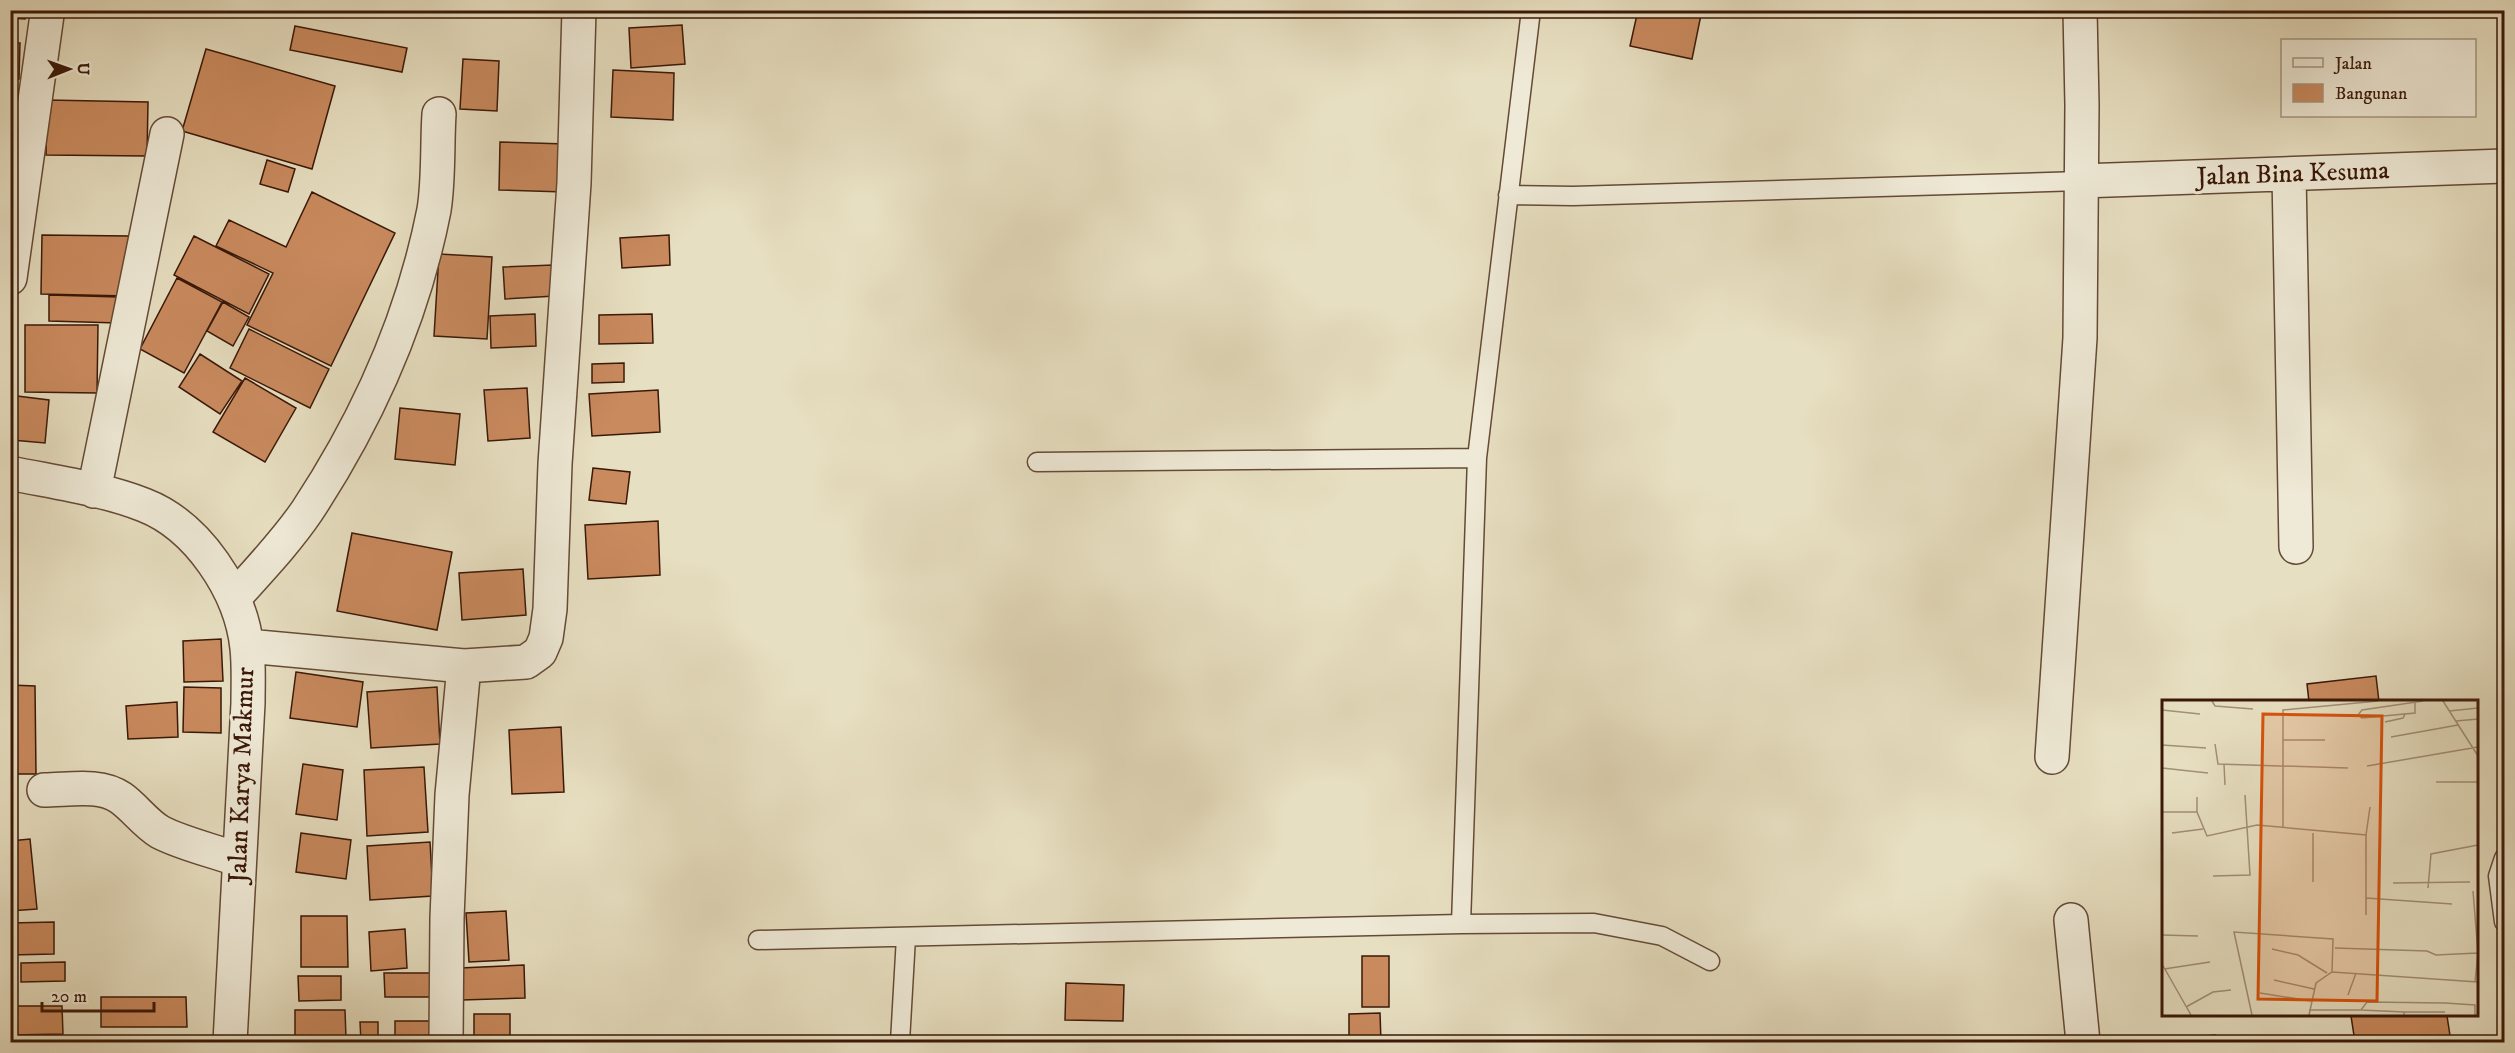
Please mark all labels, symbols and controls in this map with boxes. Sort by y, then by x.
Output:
north arrow [39,39,99,99]
legend [2281,39,2476,117]
text: Jalan [2333,53,2373,75]
text: U [73,62,93,76]
text: Bangunan [2335,83,2408,105]
street label: Jalan Bina Kesuma [2194,154,2390,194]
street label: Jalan Karya Makmur [222,666,262,886]
inset map [2162,700,2479,1017]
scale bar [42,975,154,1013]
text: 20 m [51,986,87,1008]

